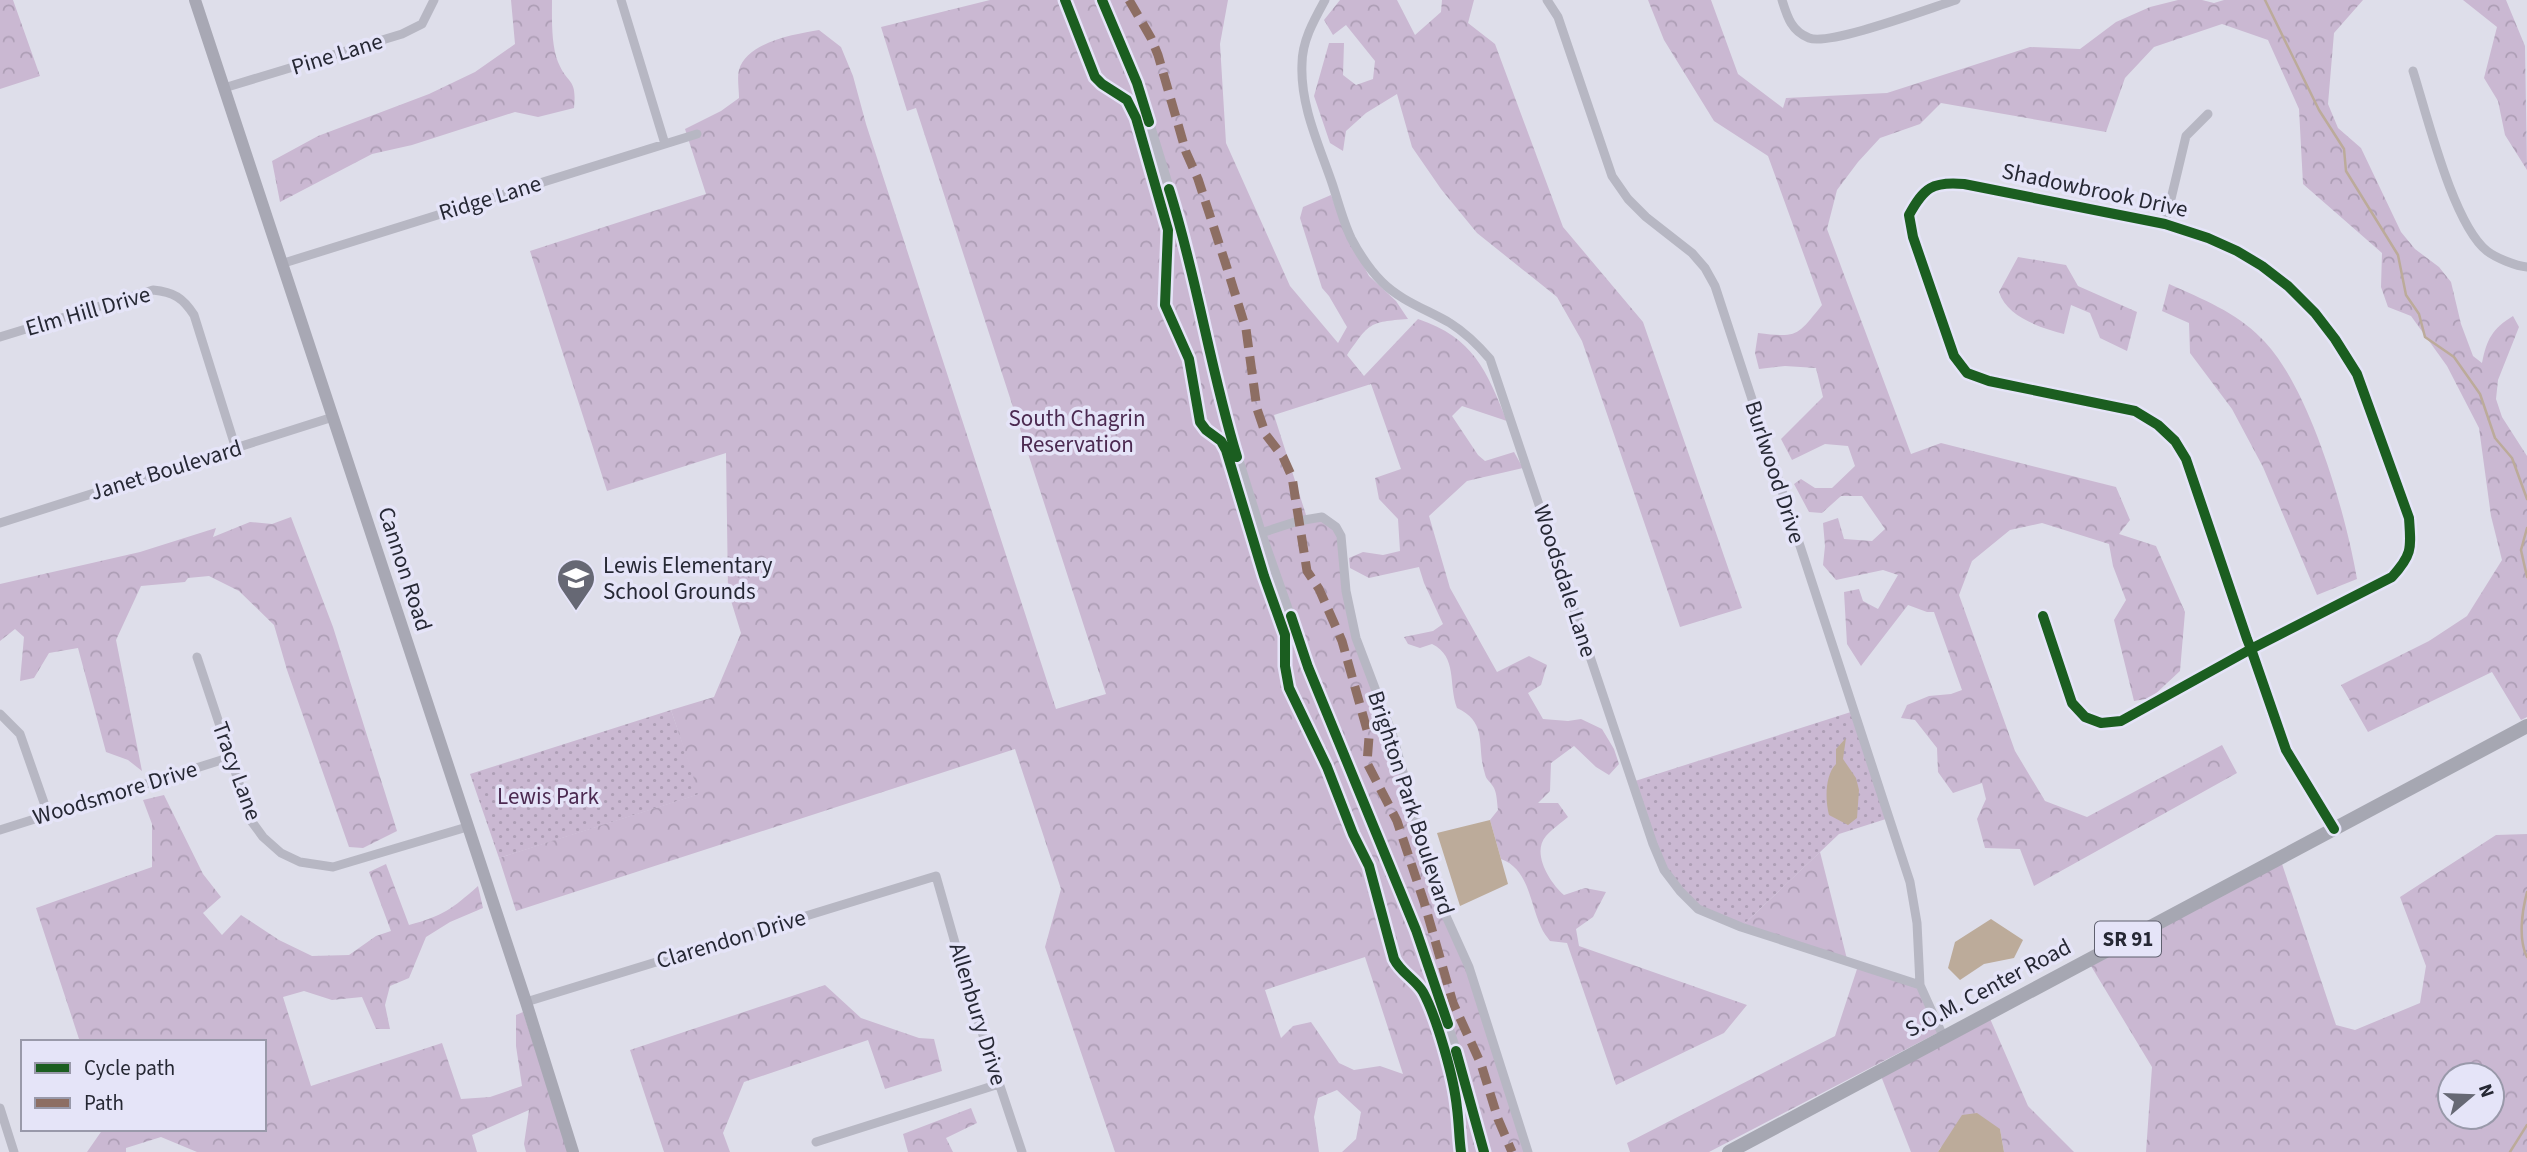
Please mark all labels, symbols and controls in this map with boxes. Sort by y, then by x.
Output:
street label: Pine Lane [287,24,387,84]
street label: Shadowbrook Drive [1999,154,2191,226]
street label: Ridge Lane [435,167,545,229]
street label: Elm Hill Drive [22,277,154,345]
street label: Burlwood Drive [1736,396,1814,548]
park label: South Chagrin Reservation [1008,402,1146,461]
street label: Janet Boulevard [86,431,246,509]
street label: Woodsdale Lane [1525,501,1605,661]
street label: Cannon Road [369,503,441,635]
place label: Lewis Elementary School Grounds [603,549,773,608]
school or university icon: Lewis Elementary School Grounds [555,557,597,612]
street label: Brighton Park Boulevard [1359,687,1463,919]
street label: Tracy Lane [204,717,270,825]
street label: Woodsmore Drive [29,752,201,834]
park label: Lewis Park [497,780,600,813]
street label: Clarendon Drive [652,901,810,977]
road number: SR 91 [2095,922,2161,956]
street label: S.O.M. Center Road [1899,930,2077,1046]
street label: Allenbury Drive [941,939,1015,1089]
legend [21,1040,266,1131]
text: Cycle path [84,1053,175,1083]
north arrow [2436,1061,2506,1131]
text: N [2471,1081,2500,1101]
text: Path [84,1088,124,1118]

